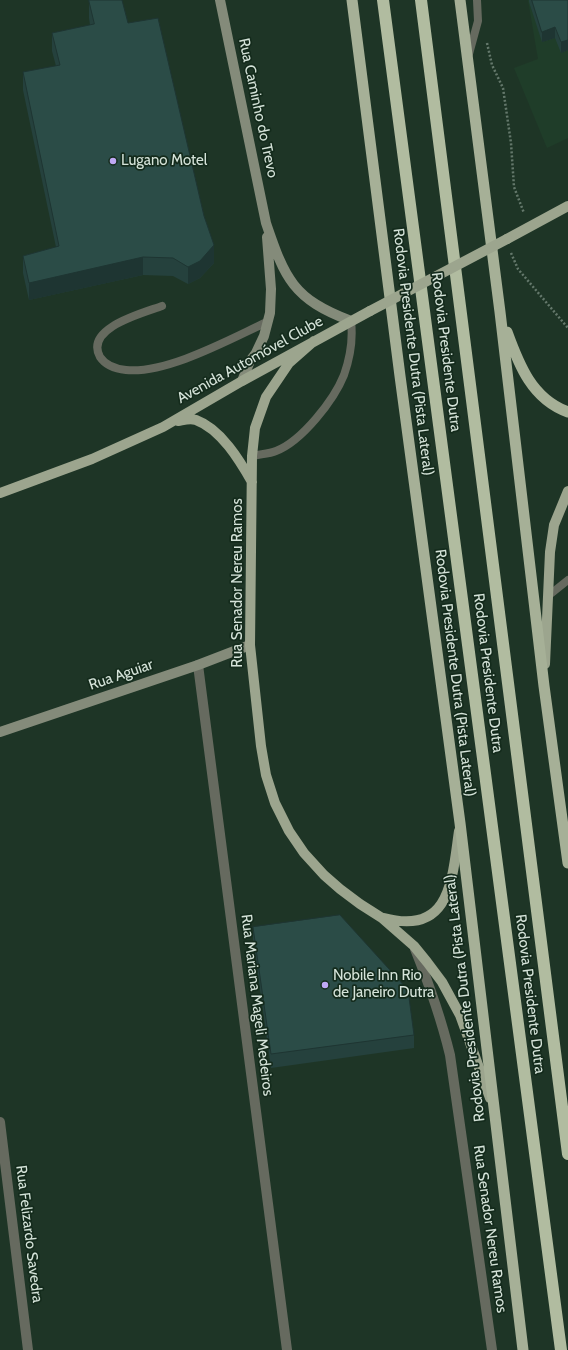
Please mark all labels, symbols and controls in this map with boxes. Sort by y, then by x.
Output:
street label: Rua Caminho do Trevo [234,36,282,180]
place label: Lugano Motel [121,152,207,170]
marker: Lugano Motel [108,156,118,166]
street label: Rodovia Presidente Dutra (Pista Lateral) [389,227,437,477]
street label: Rodovia Presidente Dutra [427,271,465,433]
street label: Avenida Automóvel Clube [174,312,326,408]
street label: Rua Senador Nereu Ramos [229,498,247,668]
street label: Rodovia Presidente Dutra (Pista Lateral) [431,548,479,798]
street label: Rodovia Presidente Dutra [469,592,507,754]
street label: Rua Aguiar [86,656,156,694]
street label: Rodovia Presidente Dutra (Pista Lateral) [441,873,489,1123]
street label: Rua Mariana Mageli Medeiros [237,913,277,1097]
street label: Rodovia Presidente Dutra [511,913,549,1075]
place label: Nobile Inn Rio de Janeiro Dutra [333,967,434,1002]
marker: Nobile Inn Rio de Janeiro Dutra [320,980,330,990]
street label: Rua Senador Nereu Ramos [469,1144,511,1314]
street label: Rua Felizardo Savedra [12,1164,46,1304]

